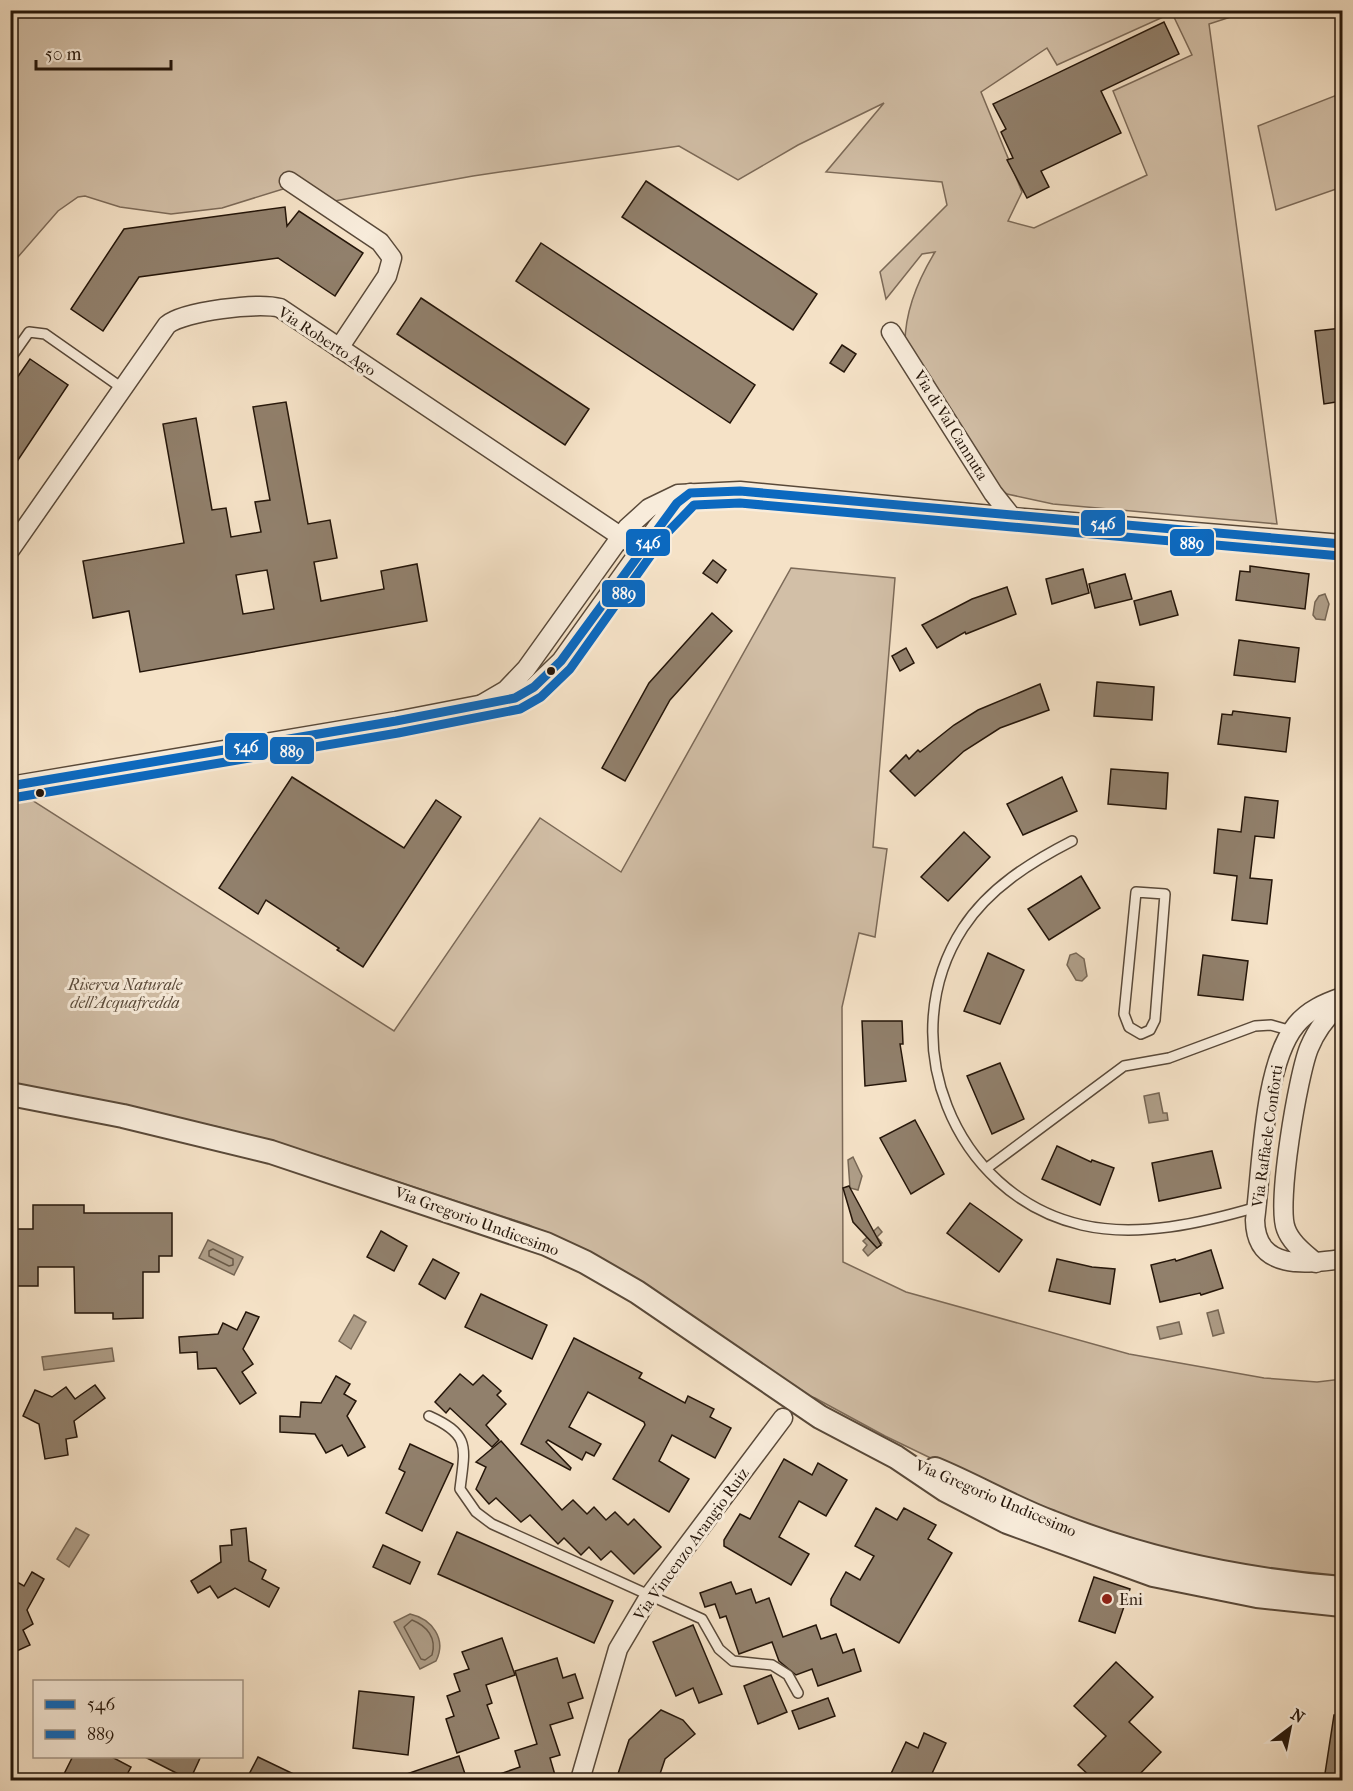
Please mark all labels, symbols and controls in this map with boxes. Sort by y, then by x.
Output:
scale bar [36,33,171,71]
text: 50 m [45,44,82,65]
street label: Via Roberto Ago [274,302,379,380]
street label: Via di Val Cannuta [909,366,993,484]
line badge: 546 [1080,509,1126,537]
text: 546 [1090,514,1116,534]
line badge: 546 [625,528,671,557]
line badge: 889 [1169,528,1215,557]
text: 546 [635,533,661,553]
text: 889 [1180,534,1204,554]
line badge: 889 [601,579,646,608]
text: 889 [612,584,636,604]
unlabelled marker [545,665,557,677]
line badge: 546 [224,732,269,761]
line badge: 889 [269,736,315,765]
text: 546 [233,737,259,757]
text: 889 [280,742,304,762]
unlabelled marker [34,787,46,799]
park label: Riserva Naturale dell'Acquafredda [67,975,183,1012]
street label: Via Raffaele Conforti [1247,1063,1286,1210]
street label: Via Gregorio Undicesimo [391,1182,562,1260]
street label: Via Gregorio Undicesimo [912,1455,1079,1541]
street label: Via Vincenzo Arangio Ruiz [629,1464,753,1625]
place label: Eni [1119,1590,1143,1609]
marker: Eni [1100,1592,1114,1606]
legend [33,1680,243,1758]
text: 546 [87,1694,115,1715]
north arrow [1260,1698,1320,1758]
text: N [1288,1704,1309,1727]
text: 889 [87,1724,115,1745]

